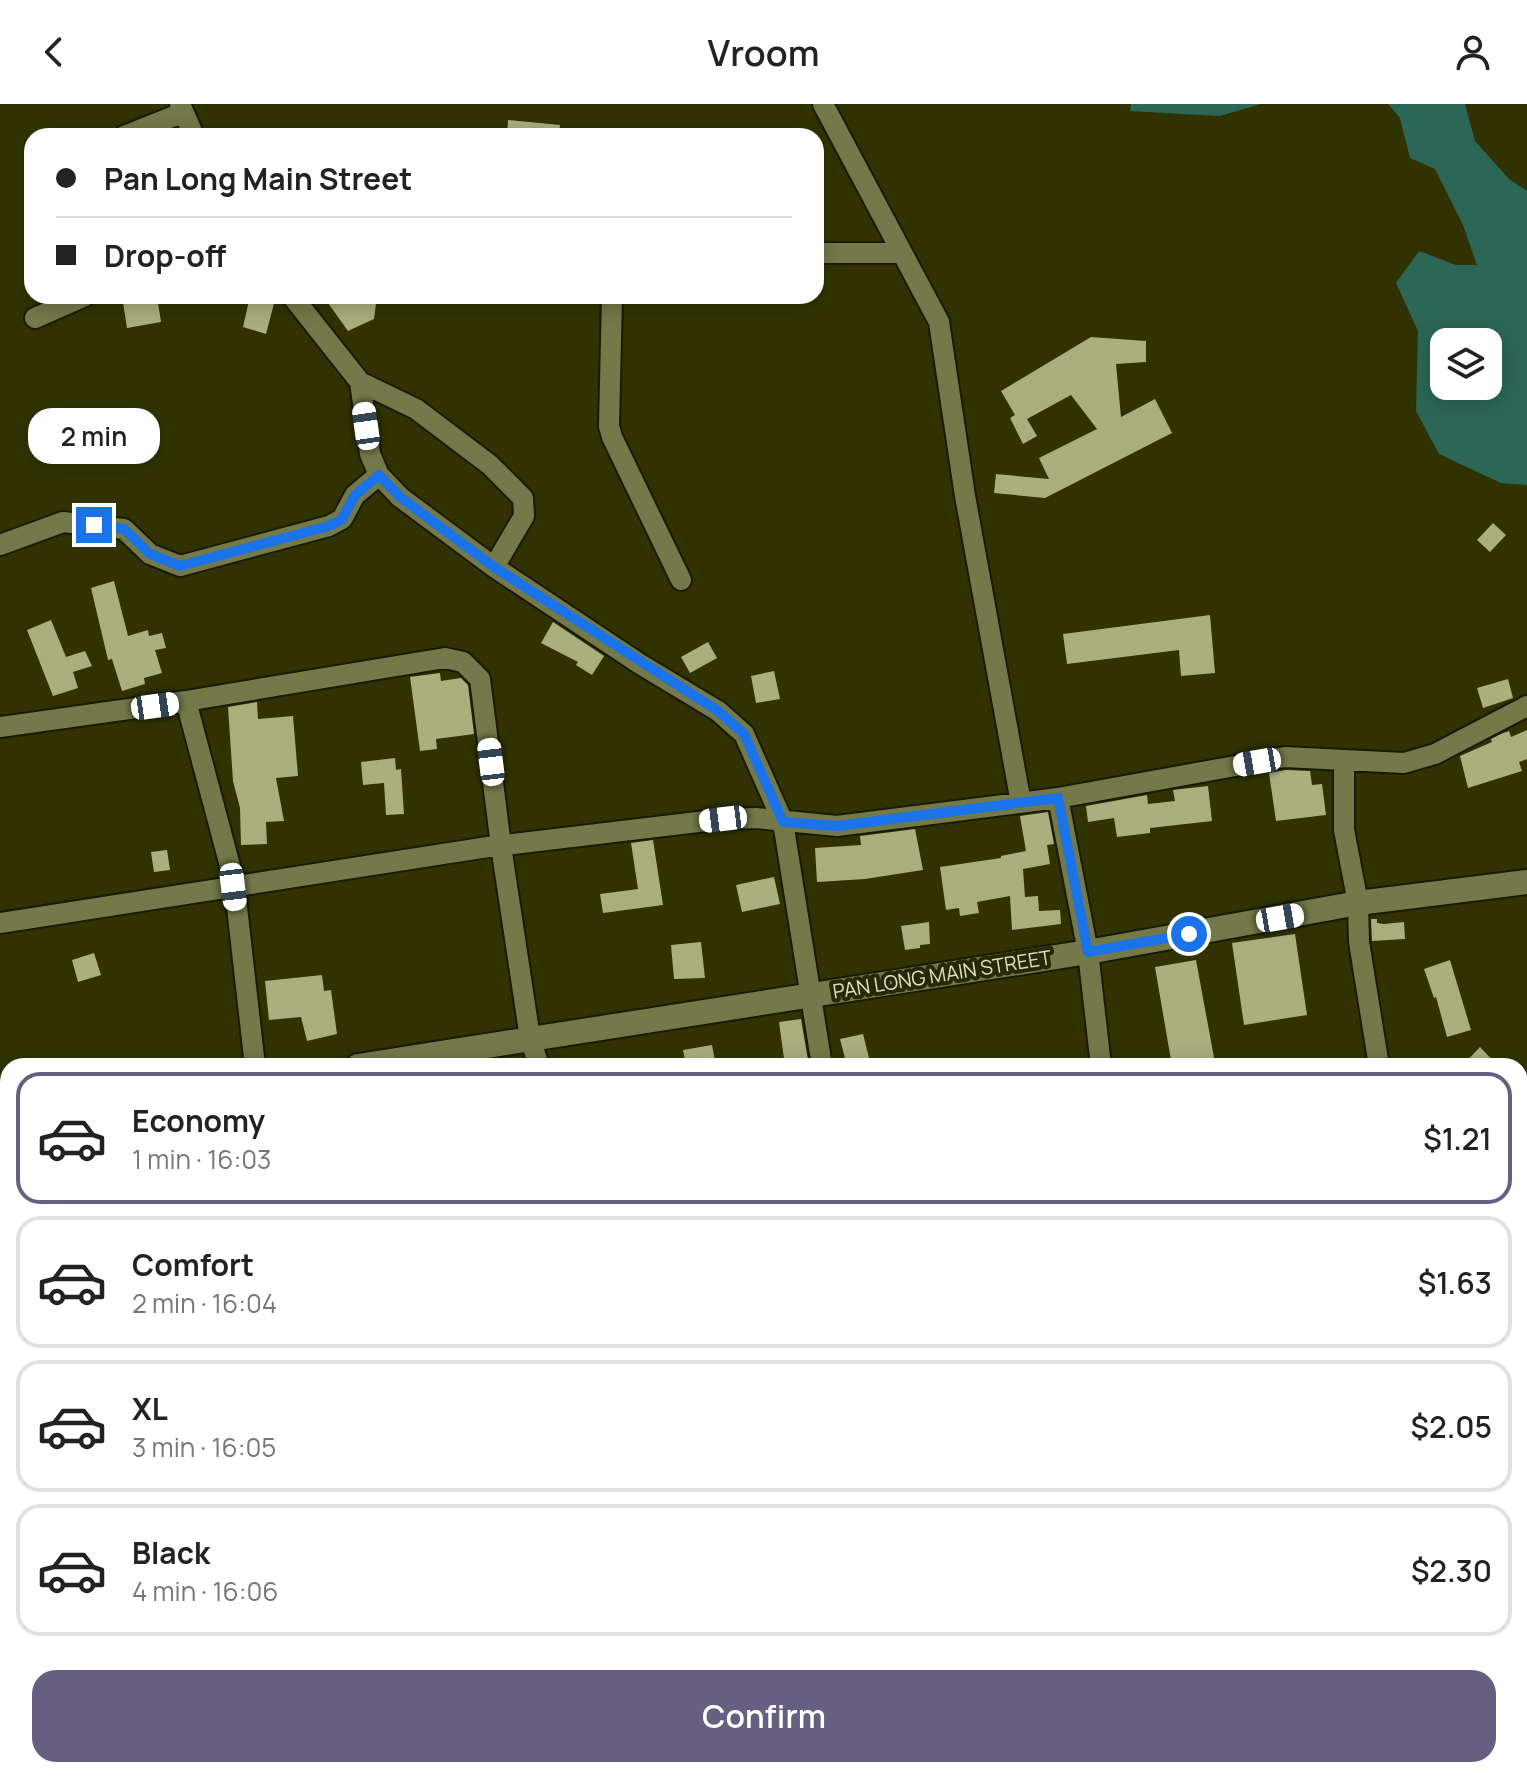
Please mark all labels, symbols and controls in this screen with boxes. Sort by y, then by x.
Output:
text: Vroom [708,28,819,77]
icon: back [32,30,76,74]
icon: person [1451,30,1495,74]
text: Pan Long Main Street [104,158,412,199]
text: Drop-off [104,235,226,276]
map controls [1430,328,1502,400]
button: layers [1430,328,1502,400]
car [351,401,381,451]
callout: 2 min [28,409,160,465]
text: 2 min [61,418,127,454]
route end [76,507,112,543]
car [130,691,180,721]
car [476,737,506,787]
car [1231,746,1283,778]
car [698,804,748,834]
car [218,862,248,912]
car [1254,902,1306,934]
route start [1171,916,1207,952]
street label: PAN LONG MAIN STREET [831,943,1053,1005]
text: Economy [132,1100,265,1141]
icon: car [36,1102,108,1174]
text: $1.21 [1423,1118,1492,1159]
text: 1 min · 16:03 [132,1141,271,1177]
text: Comfort [132,1244,254,1285]
icon: car [36,1246,108,1318]
text: $1.63 [1418,1262,1492,1303]
text: 2 min · 16:04 [132,1285,277,1321]
text: XL [132,1388,168,1429]
icon: car [36,1390,108,1462]
text: $2.05 [1411,1406,1492,1447]
text: 3 min · 16:05 [132,1429,276,1465]
text: Black [132,1532,210,1573]
icon: car [36,1534,108,1606]
text: $2.30 [1411,1550,1492,1591]
text: 4 min · 16:06 [132,1573,278,1609]
button: Confirm [32,1670,1496,1762]

